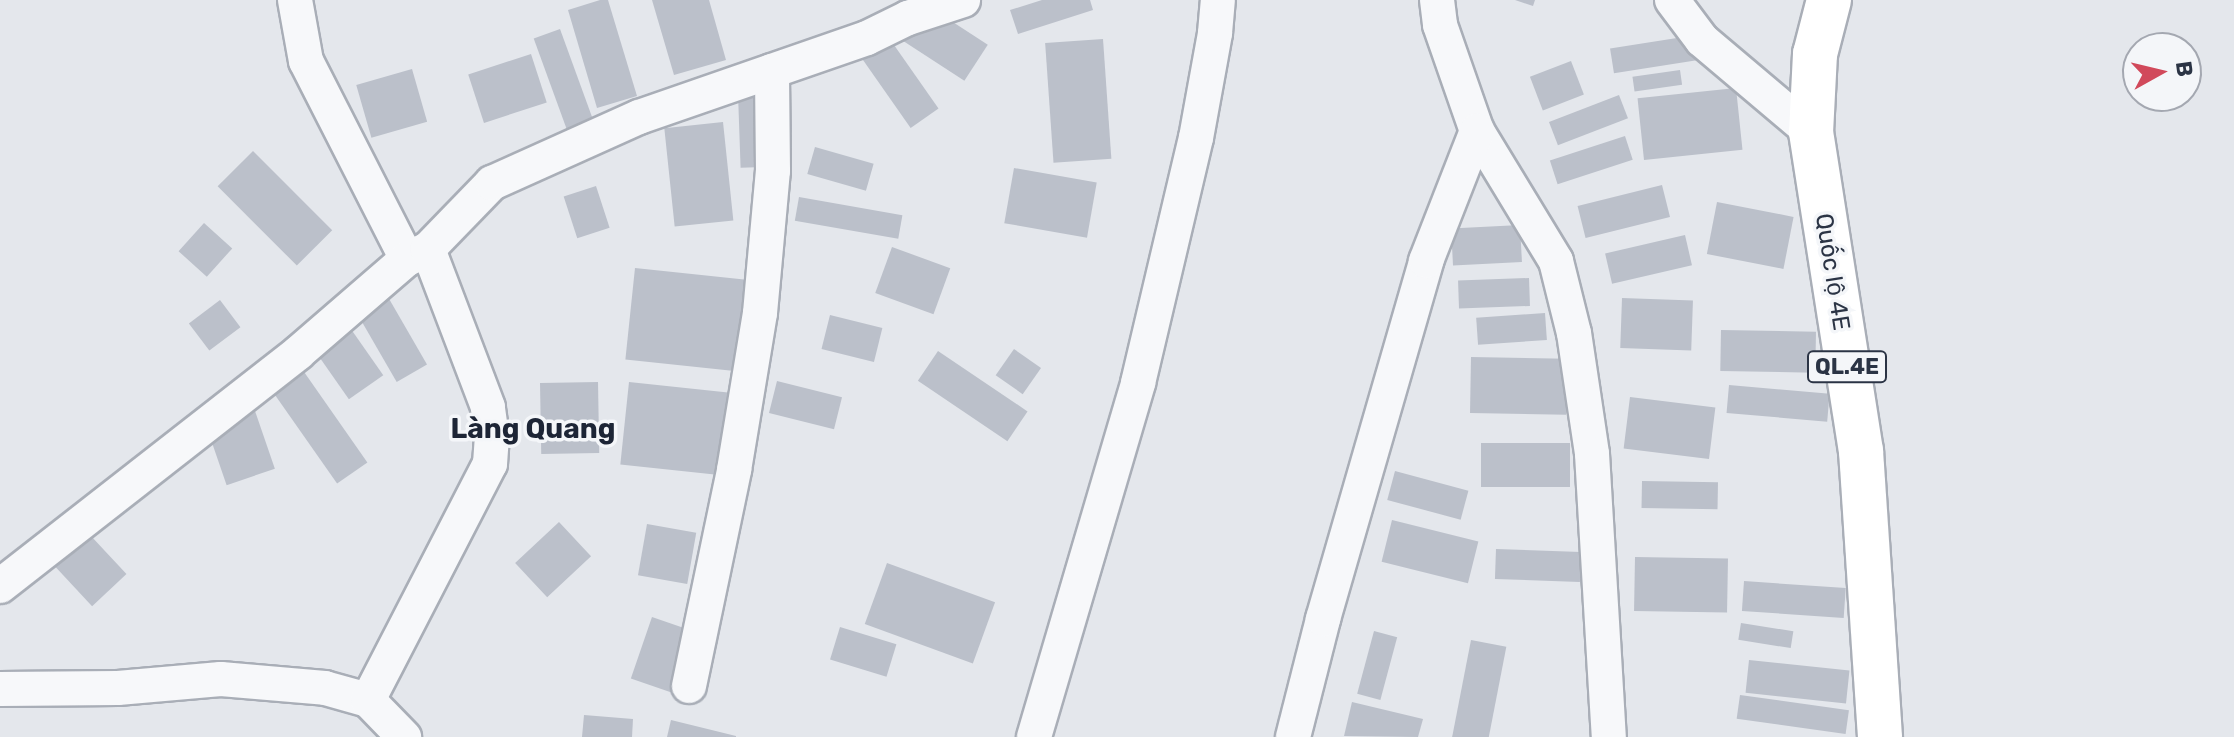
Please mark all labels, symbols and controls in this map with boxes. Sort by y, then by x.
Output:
north arrow [2122,32,2202,112]
text: B [2170,59,2199,78]
street label: Quốc lộ 4E [1809,211,1855,333]
road number: QL.4E [1807,349,1887,385]
district label: Làng Quang [450,412,616,446]

